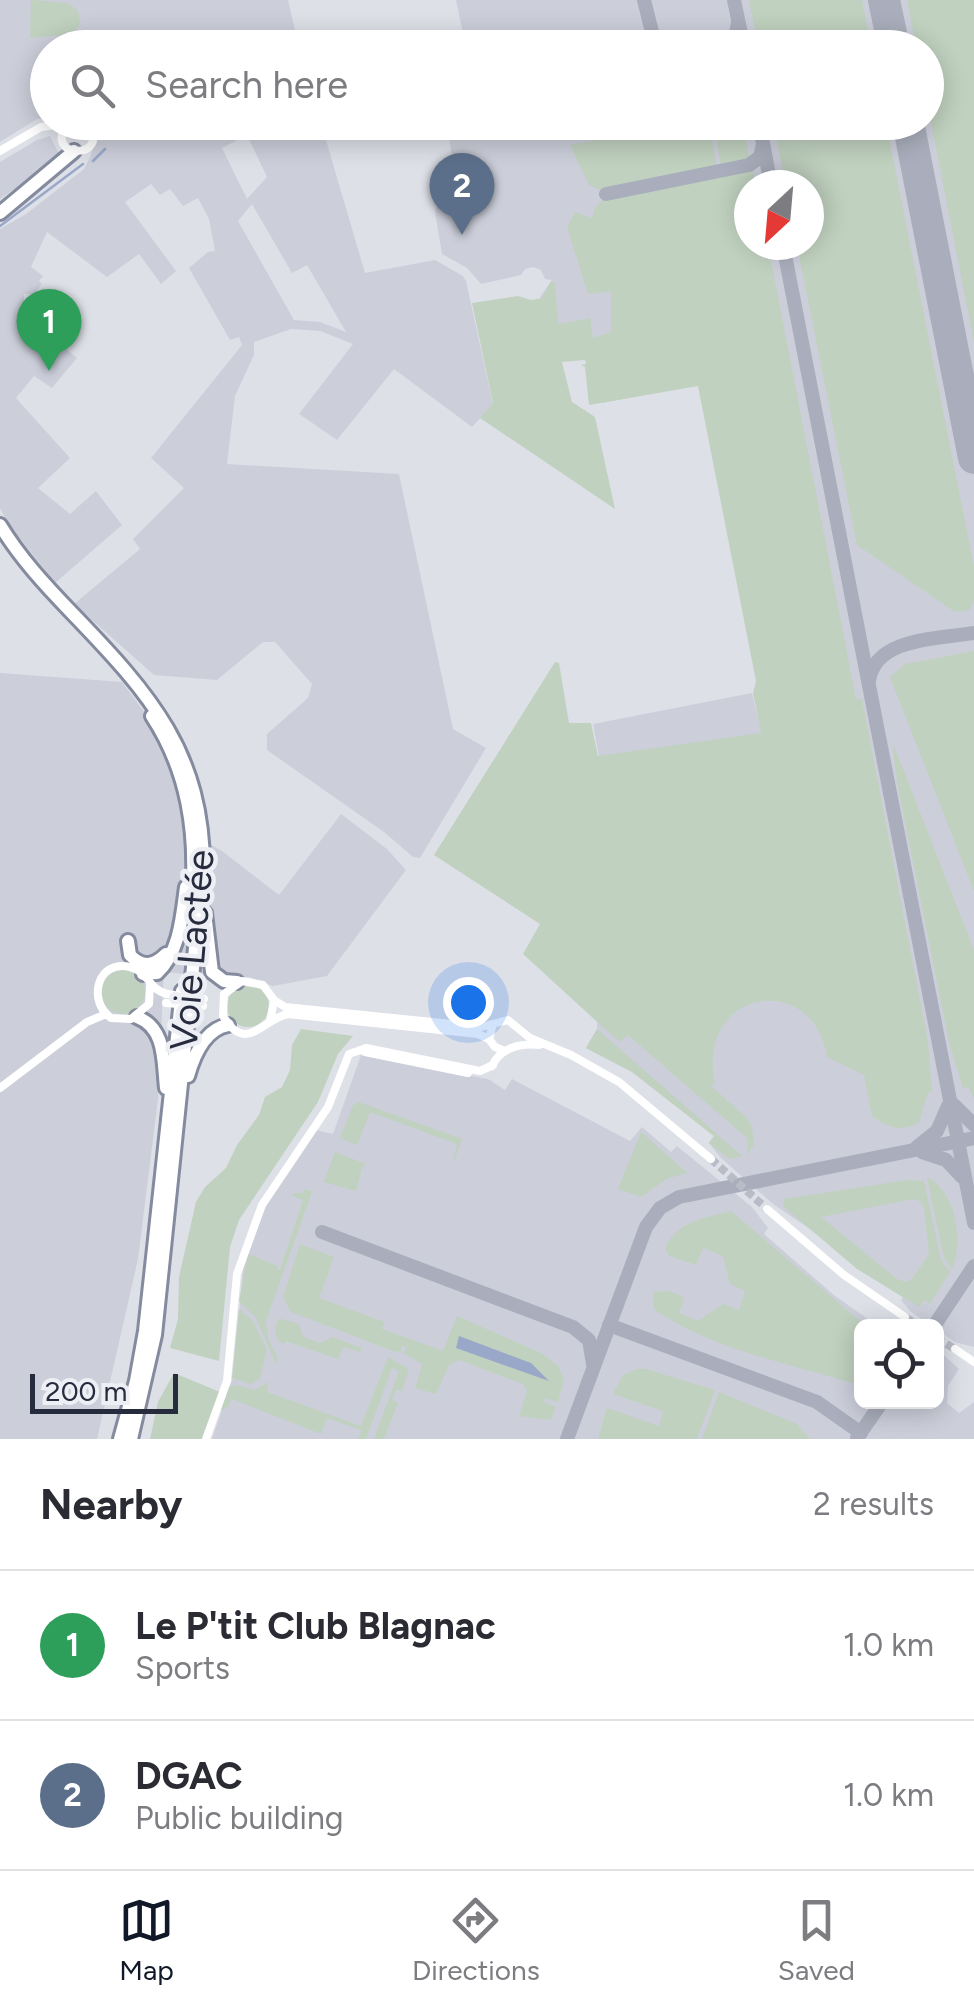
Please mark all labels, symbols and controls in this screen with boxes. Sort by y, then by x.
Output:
search box [30,30,944,140]
icon: search [65,58,120,113]
text: Search here [145,62,348,108]
pin: 2 [430,152,494,235]
north arrow [734,170,824,260]
pin: 1 [17,288,82,371]
street label: Voie Lactée [160,848,224,1052]
your location [443,977,494,1028]
map controls [854,1319,944,1409]
button: locate [854,1319,944,1409]
scale bar [30,1369,178,1414]
text: 200 m [45,1374,127,1408]
text: Nearby [40,1479,182,1530]
text: 2 results [813,1485,934,1523]
text: Le P'tit Club Blagnac [135,1603,496,1649]
text: 1 [66,1626,79,1664]
text: 1.0 km [843,1626,934,1664]
text: Sports [135,1649,230,1687]
text: DGAC [135,1753,243,1799]
text: 2 [63,1776,82,1814]
text: 1.0 km [843,1776,934,1814]
text: Public building [135,1799,344,1837]
tab: Map [119,1893,174,1987]
tab: Directions [412,1893,540,1987]
tab: Saved [778,1893,855,1987]

